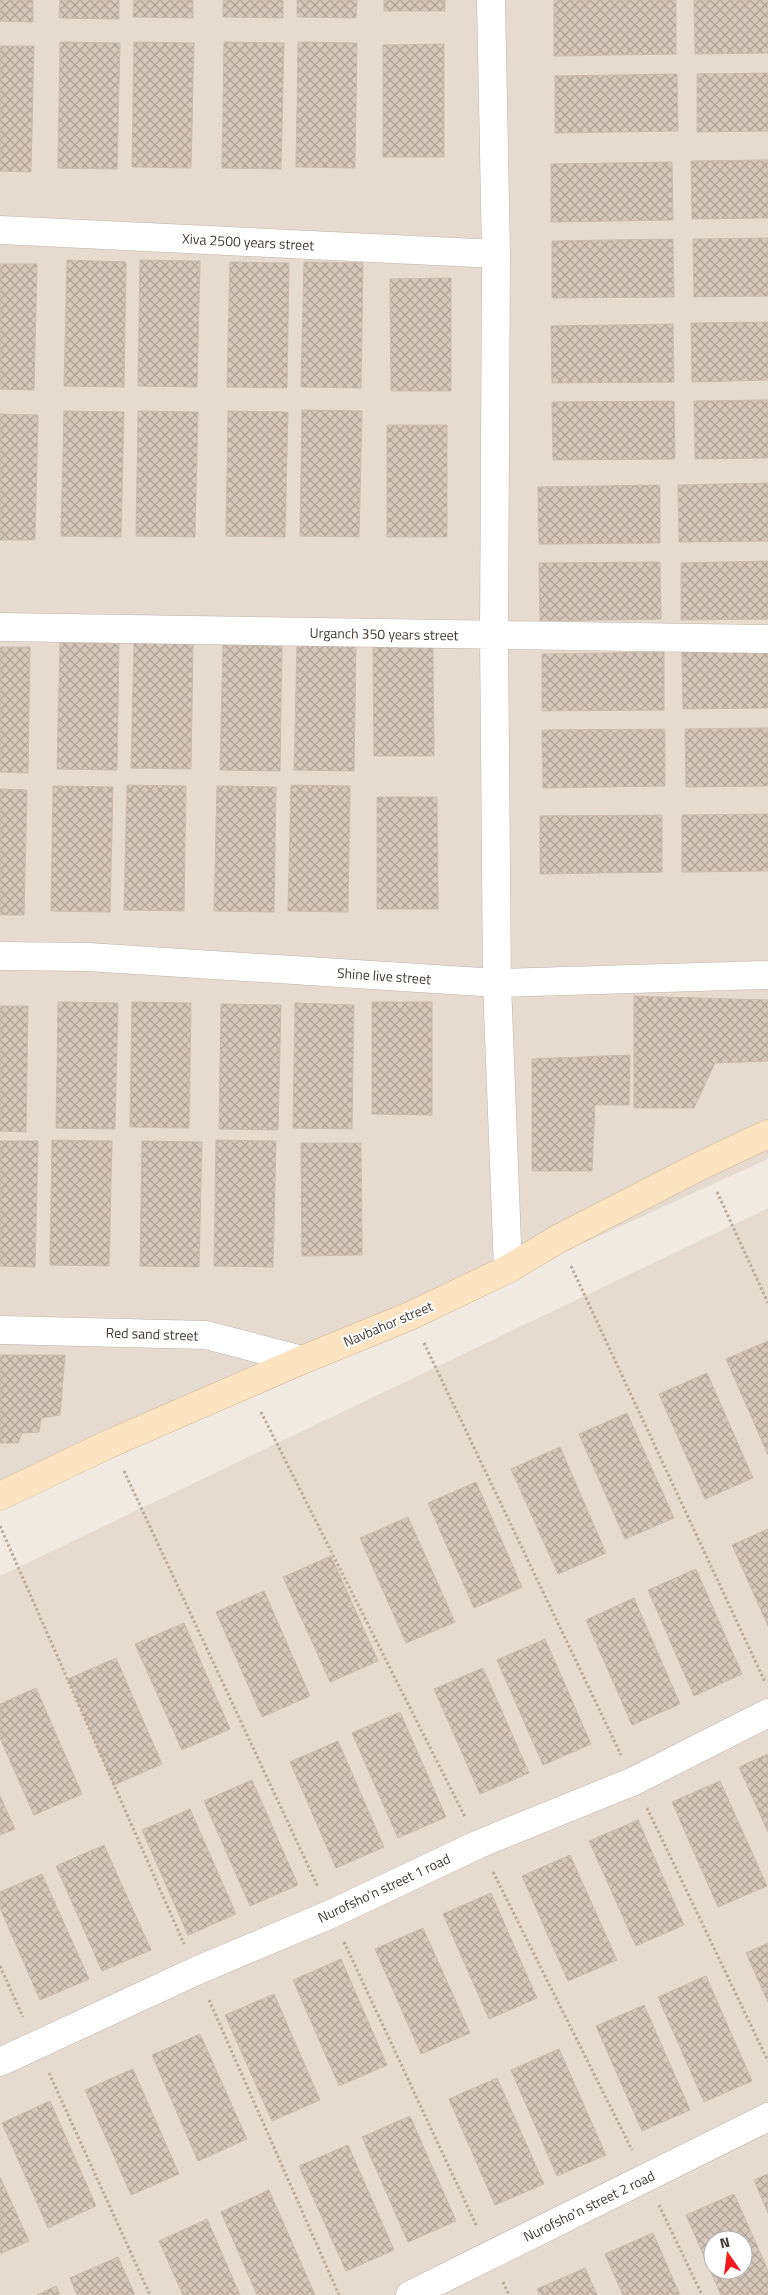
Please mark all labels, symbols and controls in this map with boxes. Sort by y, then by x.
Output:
street label: Xiva 2500 years street [181,228,315,255]
street label: Urganch 350 years street [309,622,459,645]
street label: Shine live street [336,962,432,989]
street label: Navbahor street [340,1295,436,1352]
street label: Red sand street [105,1321,199,1346]
street label: Nurofsho'n street 1 road [314,1848,453,1927]
street label: Nurofsho'n street 2 road [519,2165,658,2247]
north arrow [703,2230,753,2280]
text: N [717,2231,732,2253]

